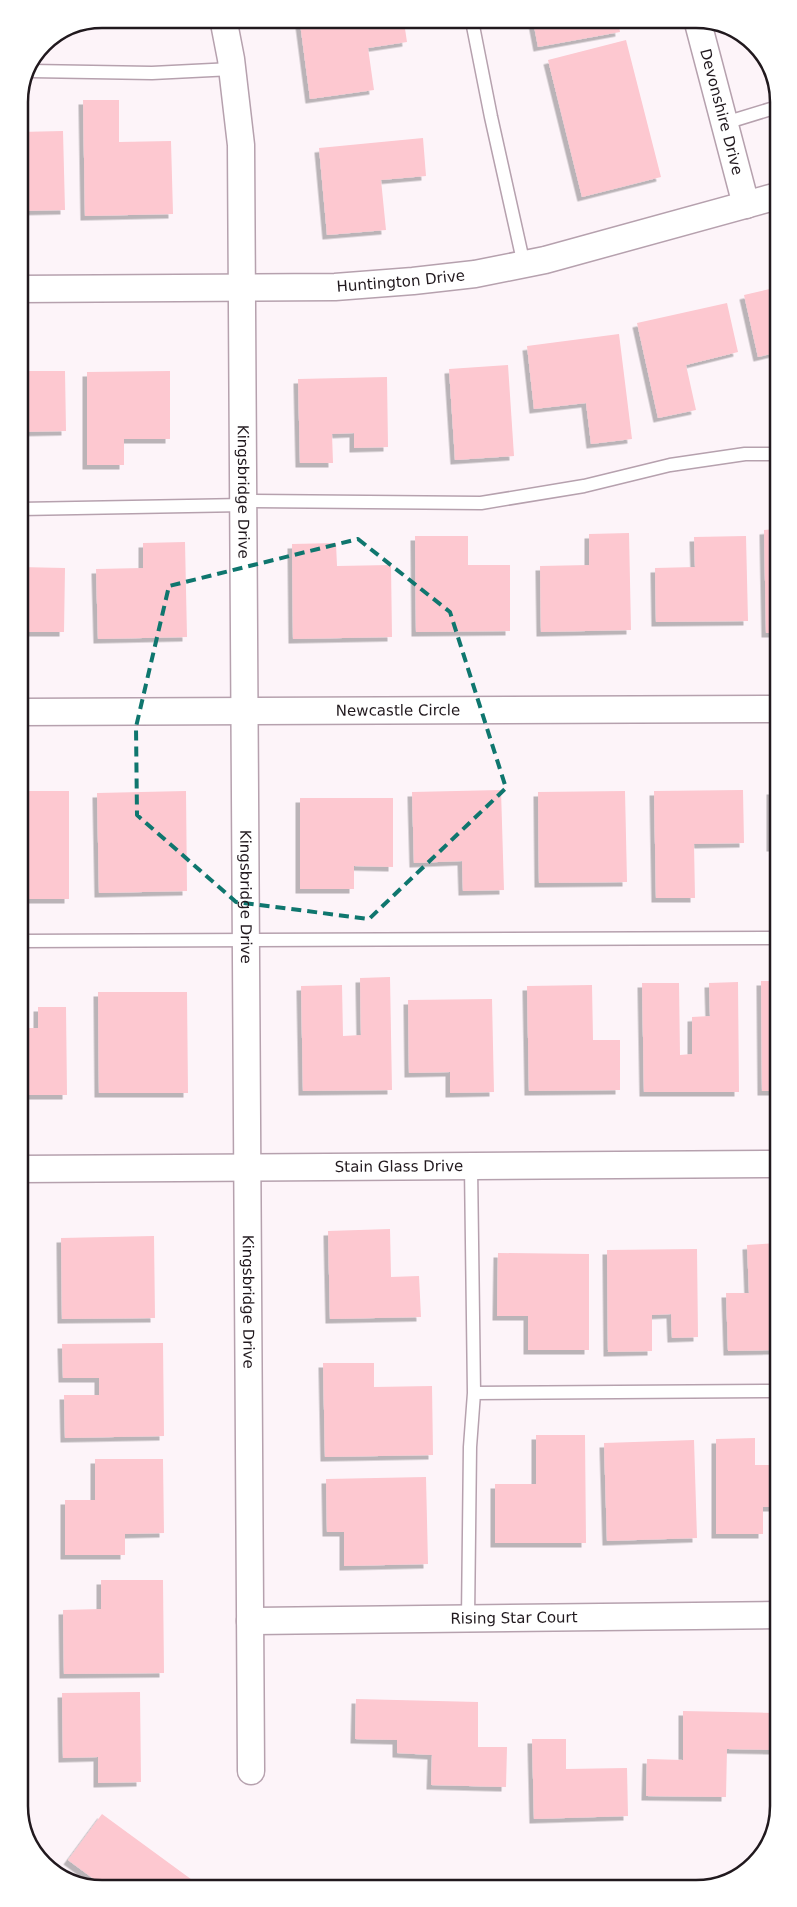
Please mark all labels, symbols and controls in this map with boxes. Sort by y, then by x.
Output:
street label: Devonshire Drive [696,47,747,177]
street label: Huntington Drive [336,266,466,296]
street label: Kingsbridge Drive [234,425,253,559]
street label: Newcastle Circle [336,701,460,720]
street label: Kingsbridge Drive [236,830,255,964]
street label: Stain Glass Drive [335,1157,463,1176]
street label: Kingsbridge Drive [239,1235,258,1369]
street label: Rising Star Court [450,1608,578,1628]

